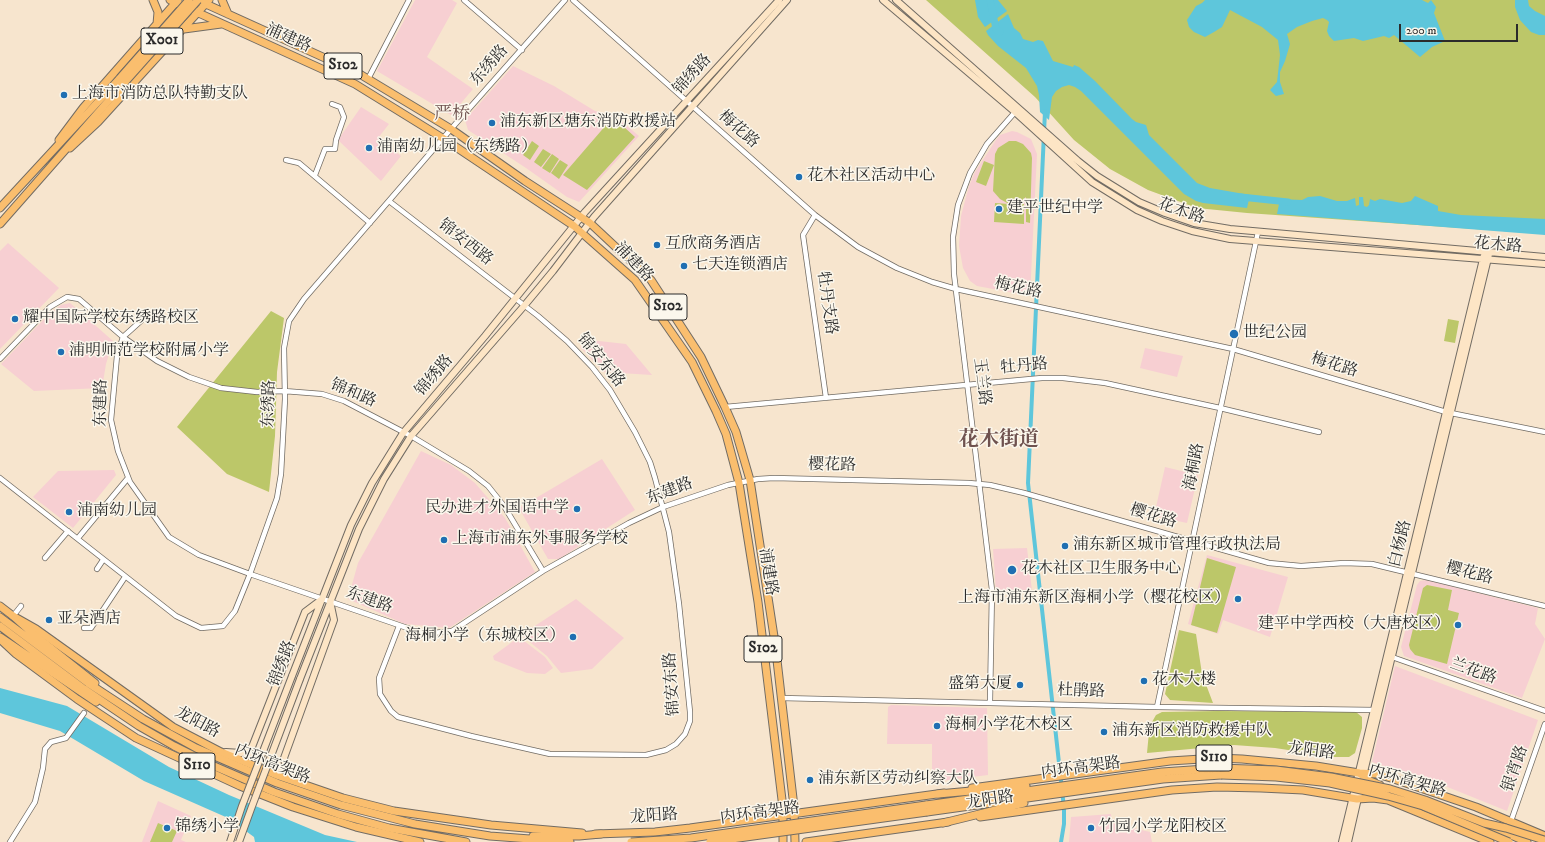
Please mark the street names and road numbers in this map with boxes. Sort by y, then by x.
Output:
street label: 浦建路 [262,20,314,58]
road number: X001 [141,28,183,54]
street label: 东绣路 [467,42,513,90]
street label: 锦绣路 [670,51,716,99]
road number: S102 [324,53,362,79]
street label: 梅花路 [714,107,762,153]
street label: 花木路 [1155,195,1207,229]
street label: 锦安西路 [434,216,496,270]
street label: 花木路 [1473,234,1523,258]
street label: 浦建路 [609,239,657,287]
street label: 牡丹支路 [812,270,840,336]
street label: 梅花路 [993,275,1043,303]
road number: S102 [649,294,687,320]
street label: 锦安东路 [572,330,628,392]
street label: 梅花路 [1308,350,1360,382]
street label: 锦绣路 [412,351,458,401]
street label: 牡丹路 [999,355,1049,379]
street label: 玉兰路 [969,357,993,407]
street label: 锦和路 [327,376,379,412]
street label: 东建路 [92,379,112,427]
street label: 东绣路 [260,380,280,428]
street label: 海桐路 [1181,442,1209,492]
street label: 樱花路 [808,456,856,476]
street label: 东建路 [644,474,696,510]
street label: 樱花路 [1127,501,1179,533]
street label: 白杨路 [1386,518,1416,570]
street label: 浦建路 [754,547,780,597]
street label: 樱花路 [1443,559,1495,589]
street label: 东建路 [343,584,395,618]
road number: S102 [744,636,782,662]
street label: 锦绣路 [265,638,301,690]
street label: 锦安东路 [661,651,685,717]
street label: 兰花路 [1447,655,1499,689]
street label: 杜鹃路 [1057,682,1105,702]
street label: 龙阳路 [171,703,223,743]
street label: 龙阳路 [1286,740,1336,764]
street label: 内环高架路 [231,741,313,789]
street label: 银宵路 [1499,743,1533,795]
road number: S110 [1196,745,1232,771]
road number: S110 [179,753,215,779]
street label: 内环高架路 [1040,754,1122,784]
street label: 内环高架路 [1366,762,1448,802]
street label: 龙阳路 [965,788,1015,814]
street label: 内环高架路 [719,799,801,829]
street label: 龙阳路 [629,806,679,828]

